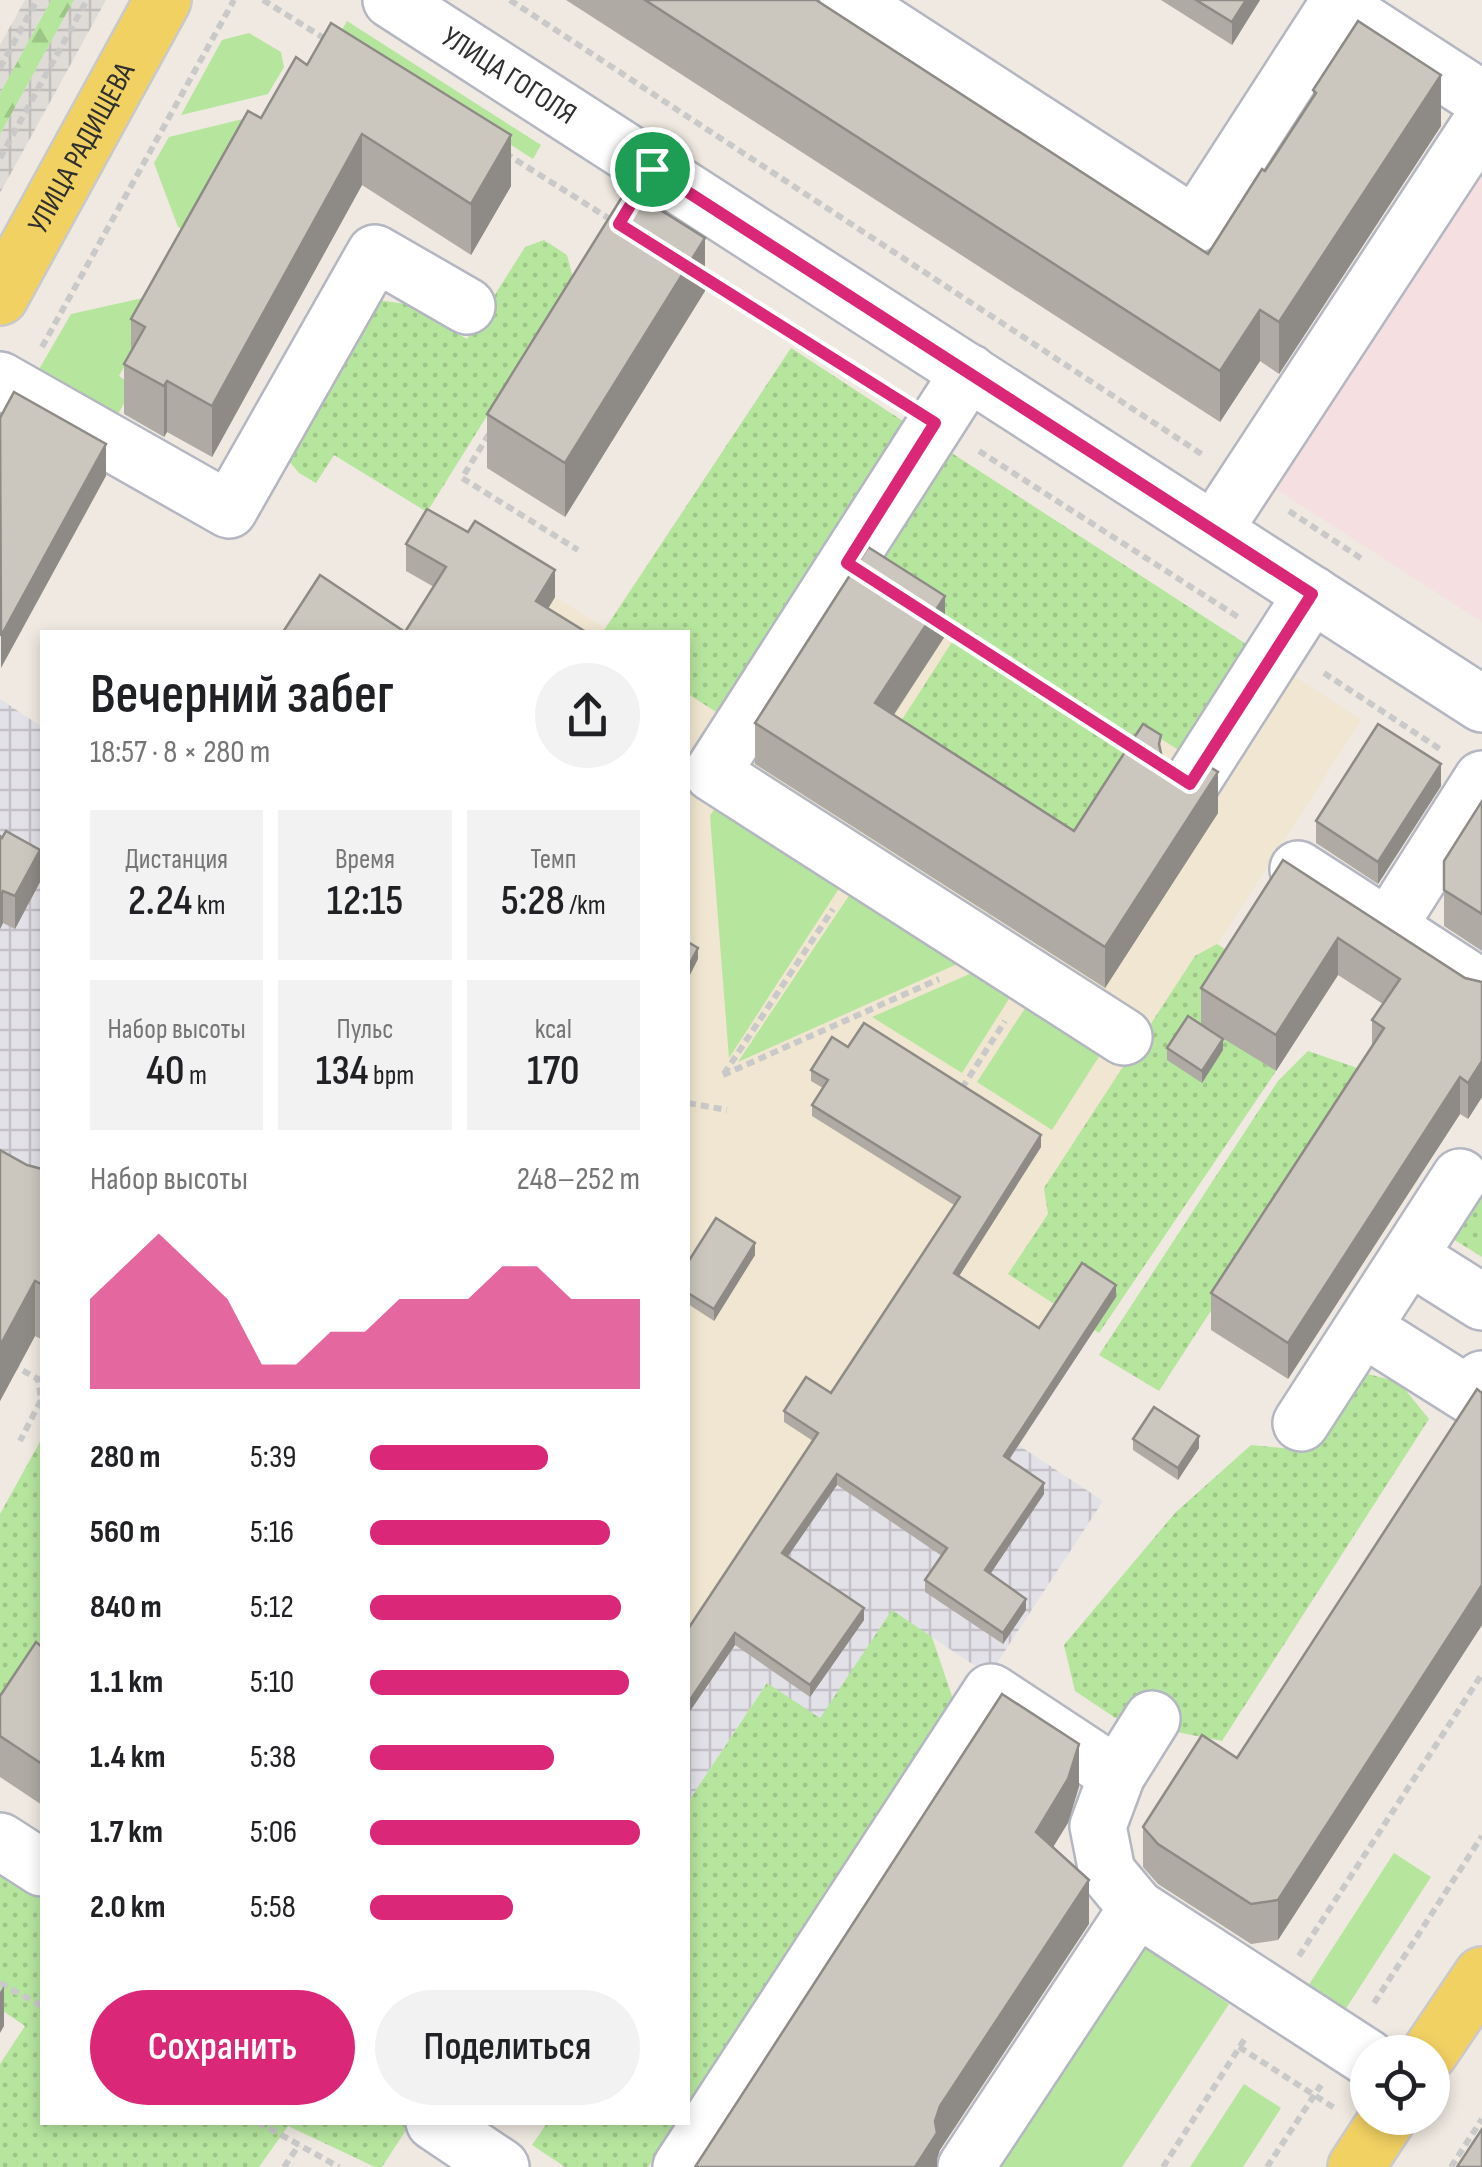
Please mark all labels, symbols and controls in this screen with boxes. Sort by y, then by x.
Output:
street label: УЛИЦА ГОГОЛЯ [435,19,583,133]
street label: УЛИЦА РАДИЩЕВА [21,56,143,240]
pin [610,127,695,212]
icon: arrive [625,142,680,197]
text: Вечерний забег [90,662,394,729]
button: share [535,663,640,768]
text: 18:57 · 8 × 280 m [90,733,270,772]
text: Дистанция [125,843,228,876]
text: Время [335,843,395,876]
text: Темп [530,843,576,876]
text: 2.24 [128,876,192,927]
text: 12:15 [327,876,403,927]
text: 5:28 [501,876,565,927]
text: km [192,889,225,922]
text: /km [565,889,606,922]
text: Набор высоты [108,1013,246,1046]
text: Пульс [337,1013,393,1046]
text: kcal [535,1013,572,1046]
text: 40 [146,1046,185,1097]
text: 134 [316,1046,369,1097]
text: 170 [527,1046,580,1097]
text: m [185,1059,207,1092]
text: bpm [369,1059,414,1092]
text: Набор высоты [90,1160,248,1199]
text: 248–252 m [517,1160,640,1199]
text: 280 m [90,1438,161,1477]
text: 5:39 [250,1438,296,1477]
text: 560 m [90,1513,161,1552]
text: 5:16 [250,1513,294,1552]
text: 840 m [90,1588,162,1627]
text: 5:12 [250,1588,294,1627]
text: 1.1 km [90,1663,163,1702]
text: 5:10 [250,1663,294,1702]
text: 1.4 km [90,1738,165,1777]
text: 5:38 [250,1738,296,1777]
text: 1.7 km [90,1813,163,1852]
text: 5:06 [250,1813,297,1852]
text: 2.0 km [90,1888,166,1927]
text: 5:58 [250,1888,296,1927]
button: Сохранить [90,1990,355,2105]
button: Поделиться [375,1990,640,2105]
map controls [1350,2035,1450,2135]
button: locate [1350,2035,1450,2135]

